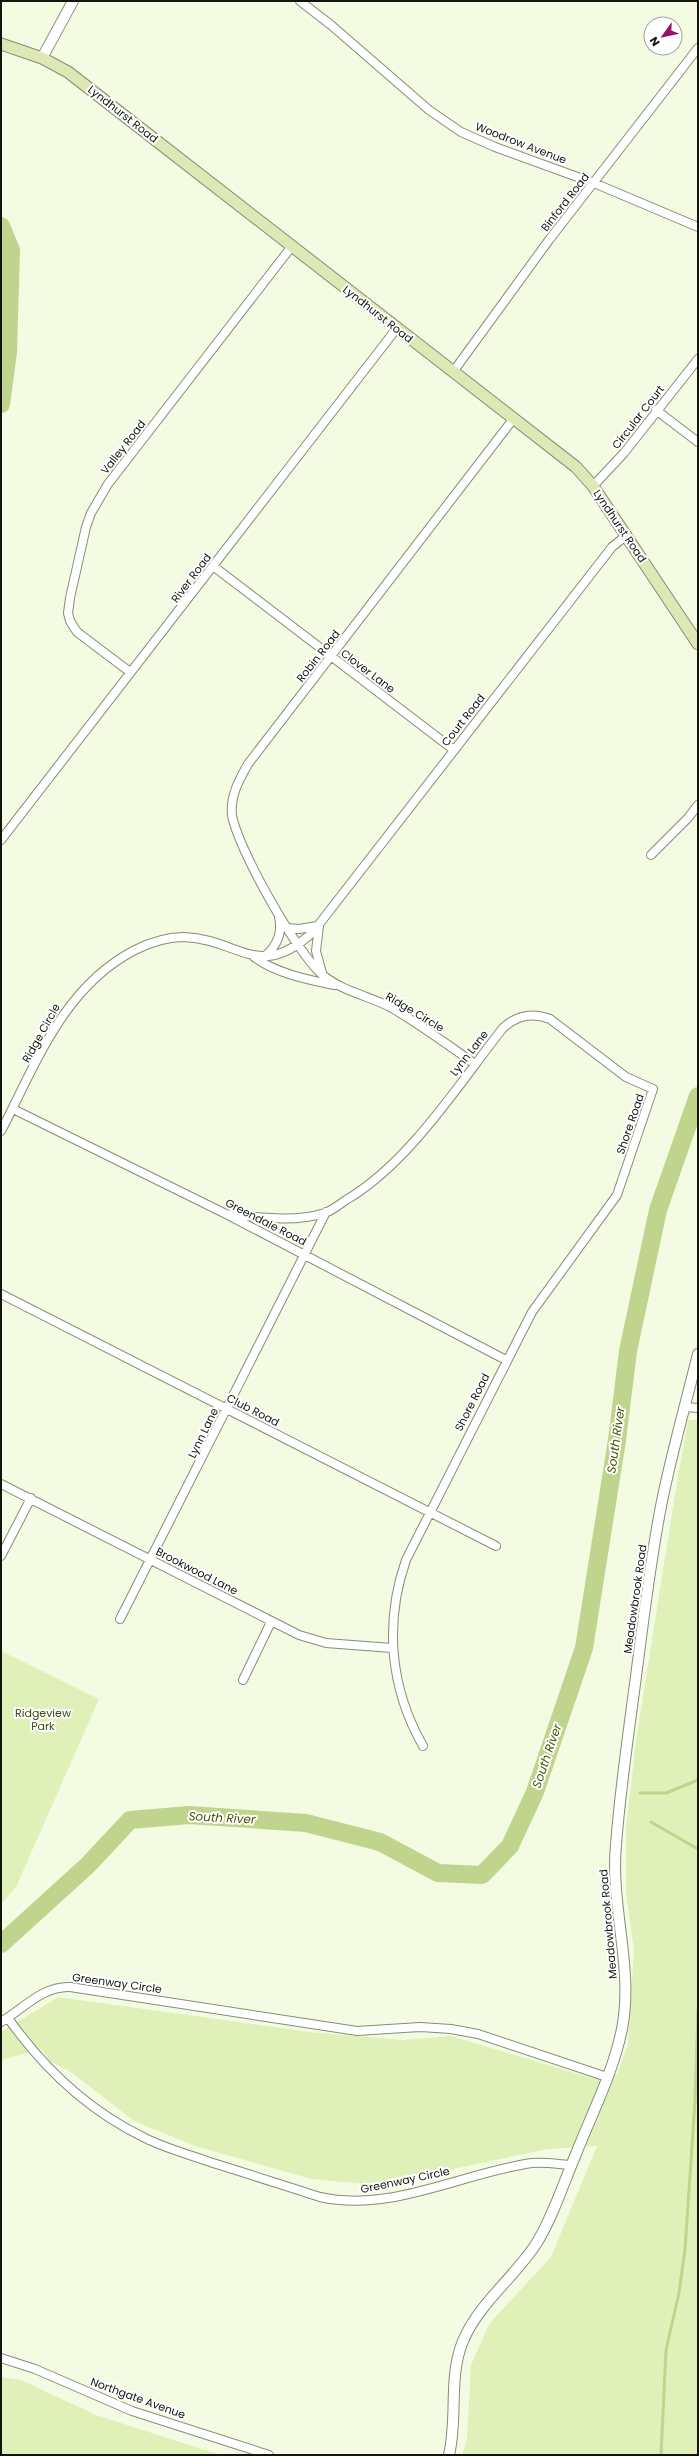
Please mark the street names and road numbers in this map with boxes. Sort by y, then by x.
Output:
street label: Lyndhurst Road [85,82,161,146]
street label: Woodrow Avenue [473,118,569,168]
street label: Binford Road [537,169,593,235]
street label: Lyndhurst Road [340,282,416,346]
street label: Circular Court [608,382,668,452]
street label: Valley Road [97,417,149,477]
street label: Lyndhurst Road [590,486,650,566]
street label: River Road [167,550,215,606]
street label: Robin Road [292,626,344,686]
street label: Clover Lane [337,645,399,697]
street label: Court Road [438,691,488,749]
street label: Ridge Circle [383,988,447,1036]
street label: Ridge Circle [18,1000,64,1066]
street label: Lynn Lane [446,1027,492,1079]
street label: Shore Road [612,1092,648,1156]
street label: Greendale Road [223,1195,309,1249]
street label: Shore Road [451,1370,493,1434]
street label: Club Road [224,1390,282,1430]
street label: Lynn Lane [184,1405,222,1461]
street label: Brookwood Lane [153,1543,241,1599]
street label: Meadowbrook Road [619,1543,651,1655]
street label: Meadowbrook Road [595,1868,621,1980]
street label: Greenway Circle [71,1969,163,1997]
street label: Greenway Circle [359,2163,451,2197]
street label: Northgate Avenue [88,2373,188,2423]

